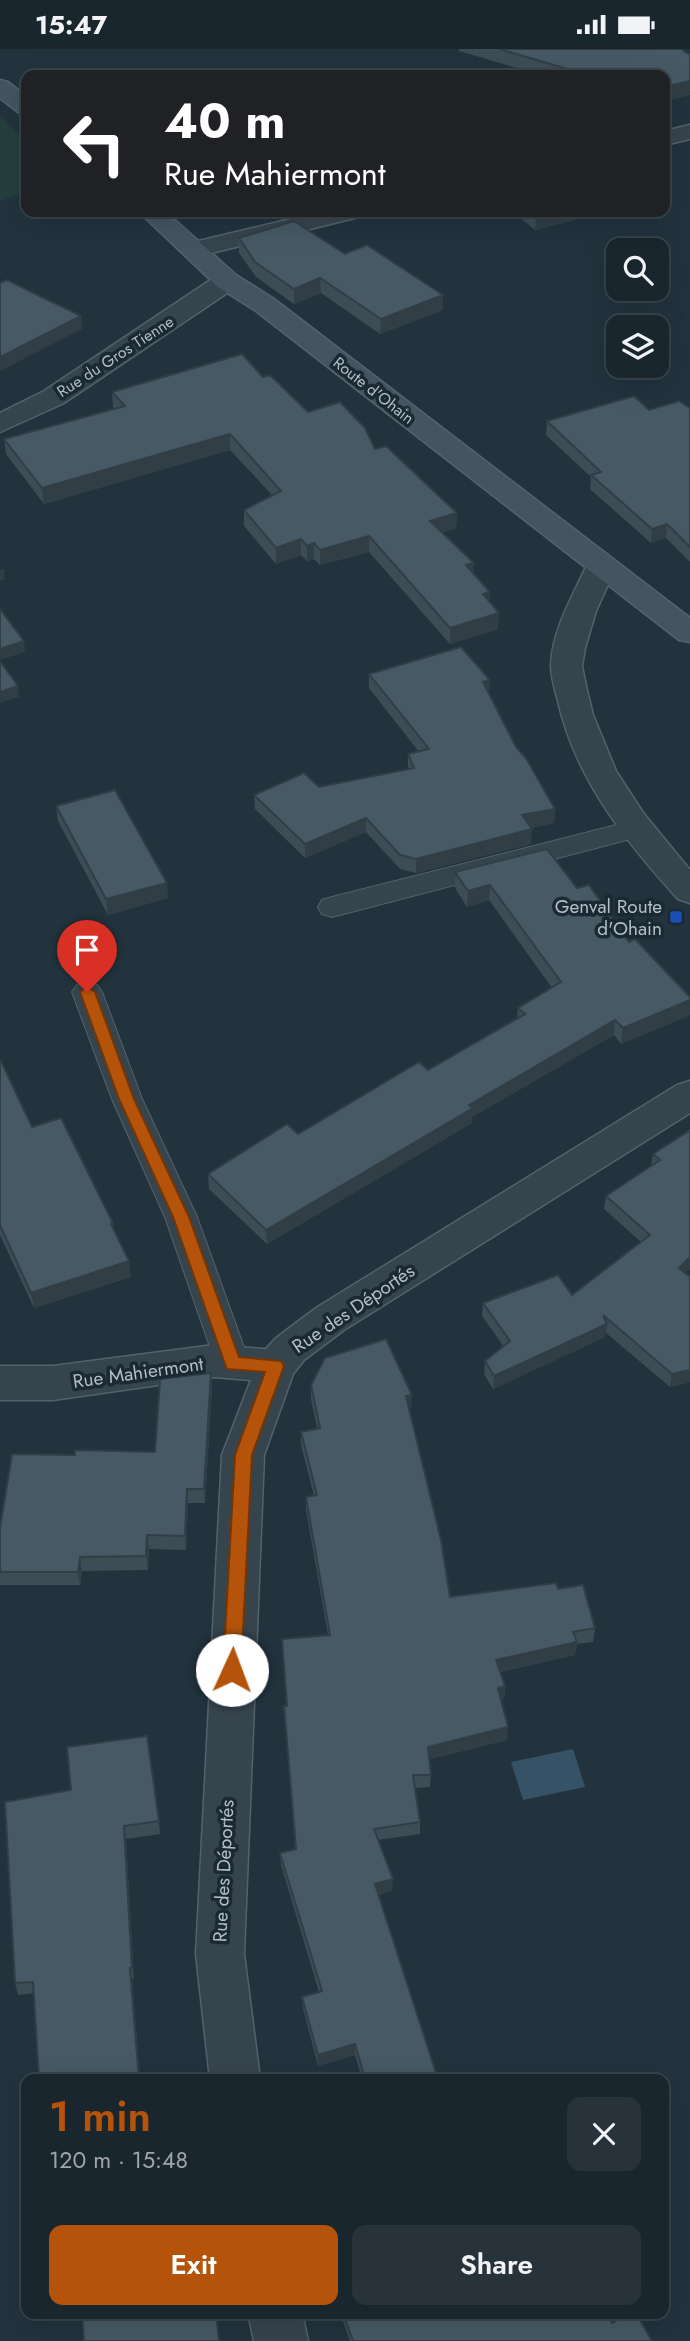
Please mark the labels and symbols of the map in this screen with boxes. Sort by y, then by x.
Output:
street label: Rue du Gros Tienne [52,310,178,403]
street label: Route d'Ohain [328,351,419,429]
place label: Genval Route d'Ohain [555,893,662,942]
marker: Genval Route d'Ohain [668,909,684,925]
pin [57,920,117,992]
street label: Rue des Déportés [287,1257,420,1359]
street label: Rue Mahiermont [71,1350,206,1395]
position arrow [195,1633,269,1707]
street label: Rue des Déportés [206,1799,241,1943]

